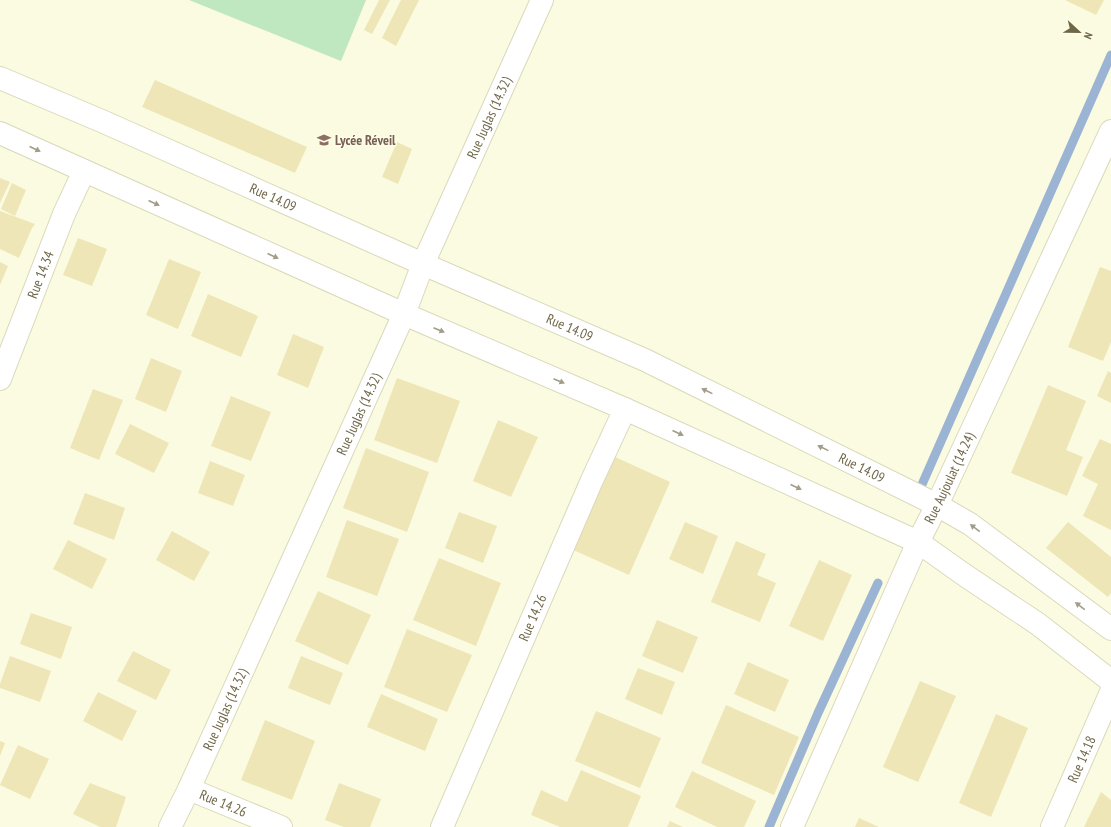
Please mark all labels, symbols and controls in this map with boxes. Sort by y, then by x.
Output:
north arrow [1059,12,1099,52]
text: N [1081,30,1096,41]
street label: Rue Juglas (14.32) [463,73,516,161]
place label: Lycée Réveil [335,131,396,149]
school or university icon: Lycée Réveil [316,132,332,148]
one-way arrow [30,146,41,152]
street label: Rue 14.09 [247,179,299,216]
one-way arrow [148,199,160,206]
street label: Rue 14.34 [23,248,58,301]
one-way arrow [267,253,279,259]
street label: Rue 14.09 [544,309,596,346]
one-way arrow [434,327,446,333]
street label: Rue Juglas (14.32) [332,370,385,458]
one-way arrow [553,378,564,384]
one-way arrow [701,388,712,394]
street label: Rue Aujoulat (14.24) [920,429,979,527]
one-way arrow [672,430,683,436]
one-way arrow [817,445,829,452]
street label: Rue 14.09 [836,449,888,487]
one-way arrow [791,484,802,490]
one-way arrow [970,524,981,532]
street label: Rue 14.26 [514,592,551,644]
one-way arrow [1074,602,1085,610]
street label: Rue Juglas (14.32) [199,665,252,753]
street label: Rue 14.18 [1064,733,1100,785]
street label: Rue 14.26 [197,785,249,821]

